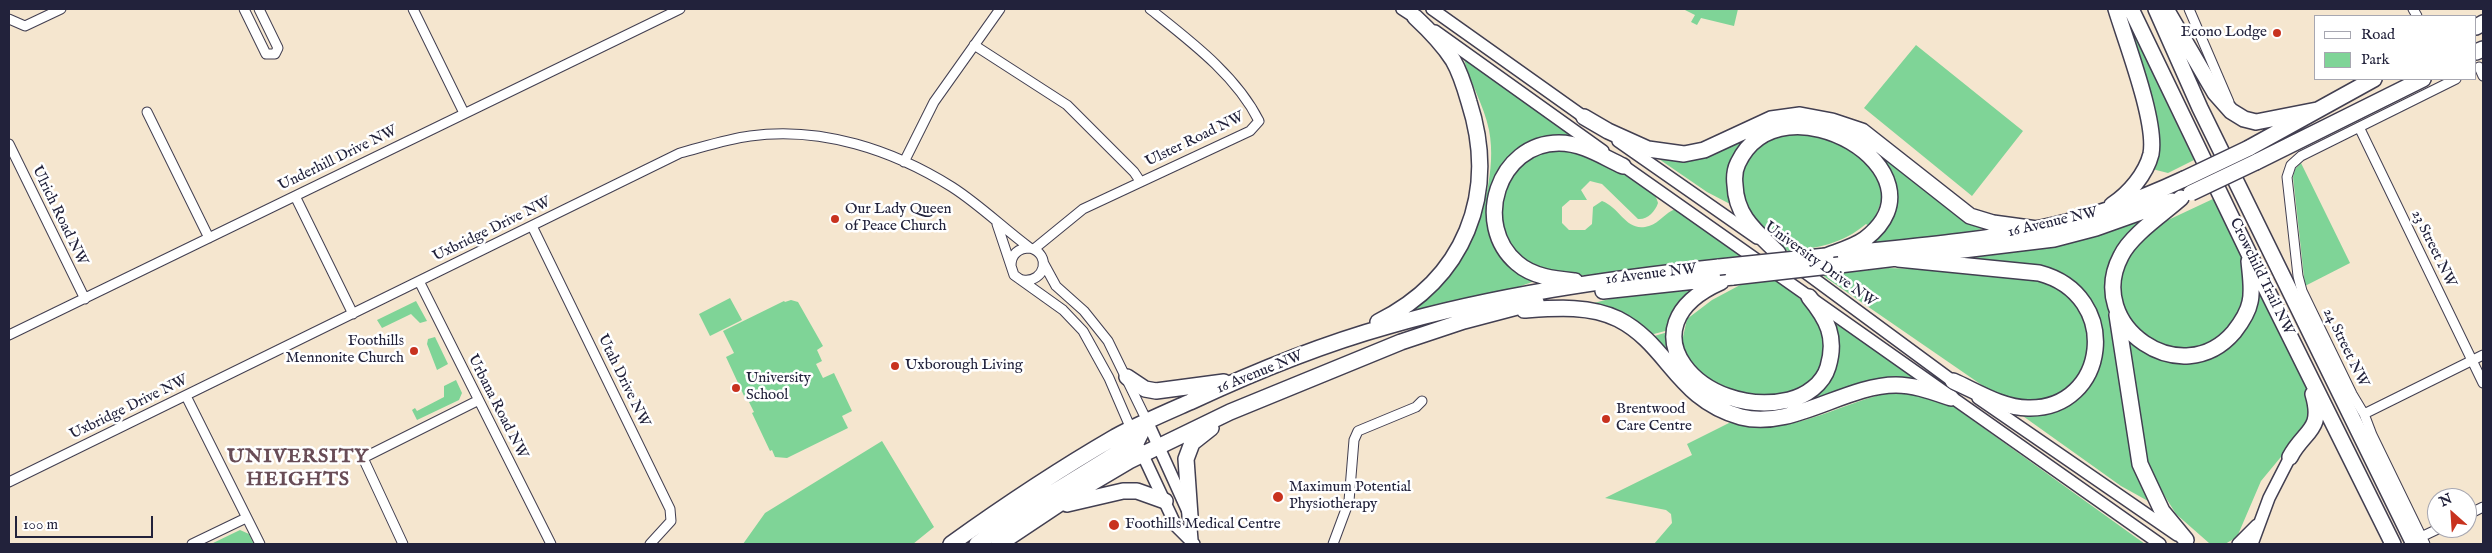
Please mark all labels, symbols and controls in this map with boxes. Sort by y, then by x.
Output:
legend [2314,15,2477,80]
place label: Econo Lodge [2181,24,2267,42]
text: Road [2361,25,2395,44]
marker: Econo Lodge [2271,27,2283,39]
text: Park [2361,50,2390,69]
street label: Ulster Road NW [1143,108,1247,172]
street label: Underhill Drive NW [276,122,400,196]
street label: Ulrich Road NW [27,163,91,269]
street label: Uxbridge Drive NW [430,194,554,266]
place label: Our Lady Queen of Peace Church [845,201,952,236]
street label: 16 Avenue NW [2006,204,2100,242]
street label: 23 Street NW [2407,207,2459,291]
marker: Our Lady Queen of Peace Church [829,213,841,225]
street label: Crowchild Trail NW [2225,215,2297,339]
street label: University Drive NW [1761,218,1879,312]
street label: 16 Avenue NW [1604,260,1698,290]
street label: 24 Street NW [2318,306,2372,390]
street label: Utah Drive NW [593,332,653,430]
place label: Foothills Mennonite Church [286,333,404,368]
marker: Foothills Mennonite Church [408,345,420,357]
street label: 16 Avenue NW [1214,348,1306,398]
street label: Urbana Road NW [463,352,531,462]
place label: Uxborough Living [905,357,1023,375]
marker: Uxborough Living [889,360,901,372]
place label: University School [746,370,811,405]
street label: Uxbridge Drive NW [67,372,191,444]
marker: University School [730,382,742,394]
place label: Brentwood Care Centre [1616,401,1692,436]
marker: Brentwood Care Centre [1600,413,1612,425]
district label: UNIVERSITY HEIGHTS [226,446,370,493]
place label: Maximum Potential Physiotherapy [1289,479,1411,514]
north arrow [2427,488,2477,538]
marker: Maximum Potential Physiotherapy [1271,490,1285,504]
text: N [2436,490,2455,511]
scale bar [18,506,155,538]
text: 100 m [23,515,58,534]
place label: Foothills Medical Centre [1125,516,1281,534]
marker: Foothills Medical Centre [1107,518,1121,532]

